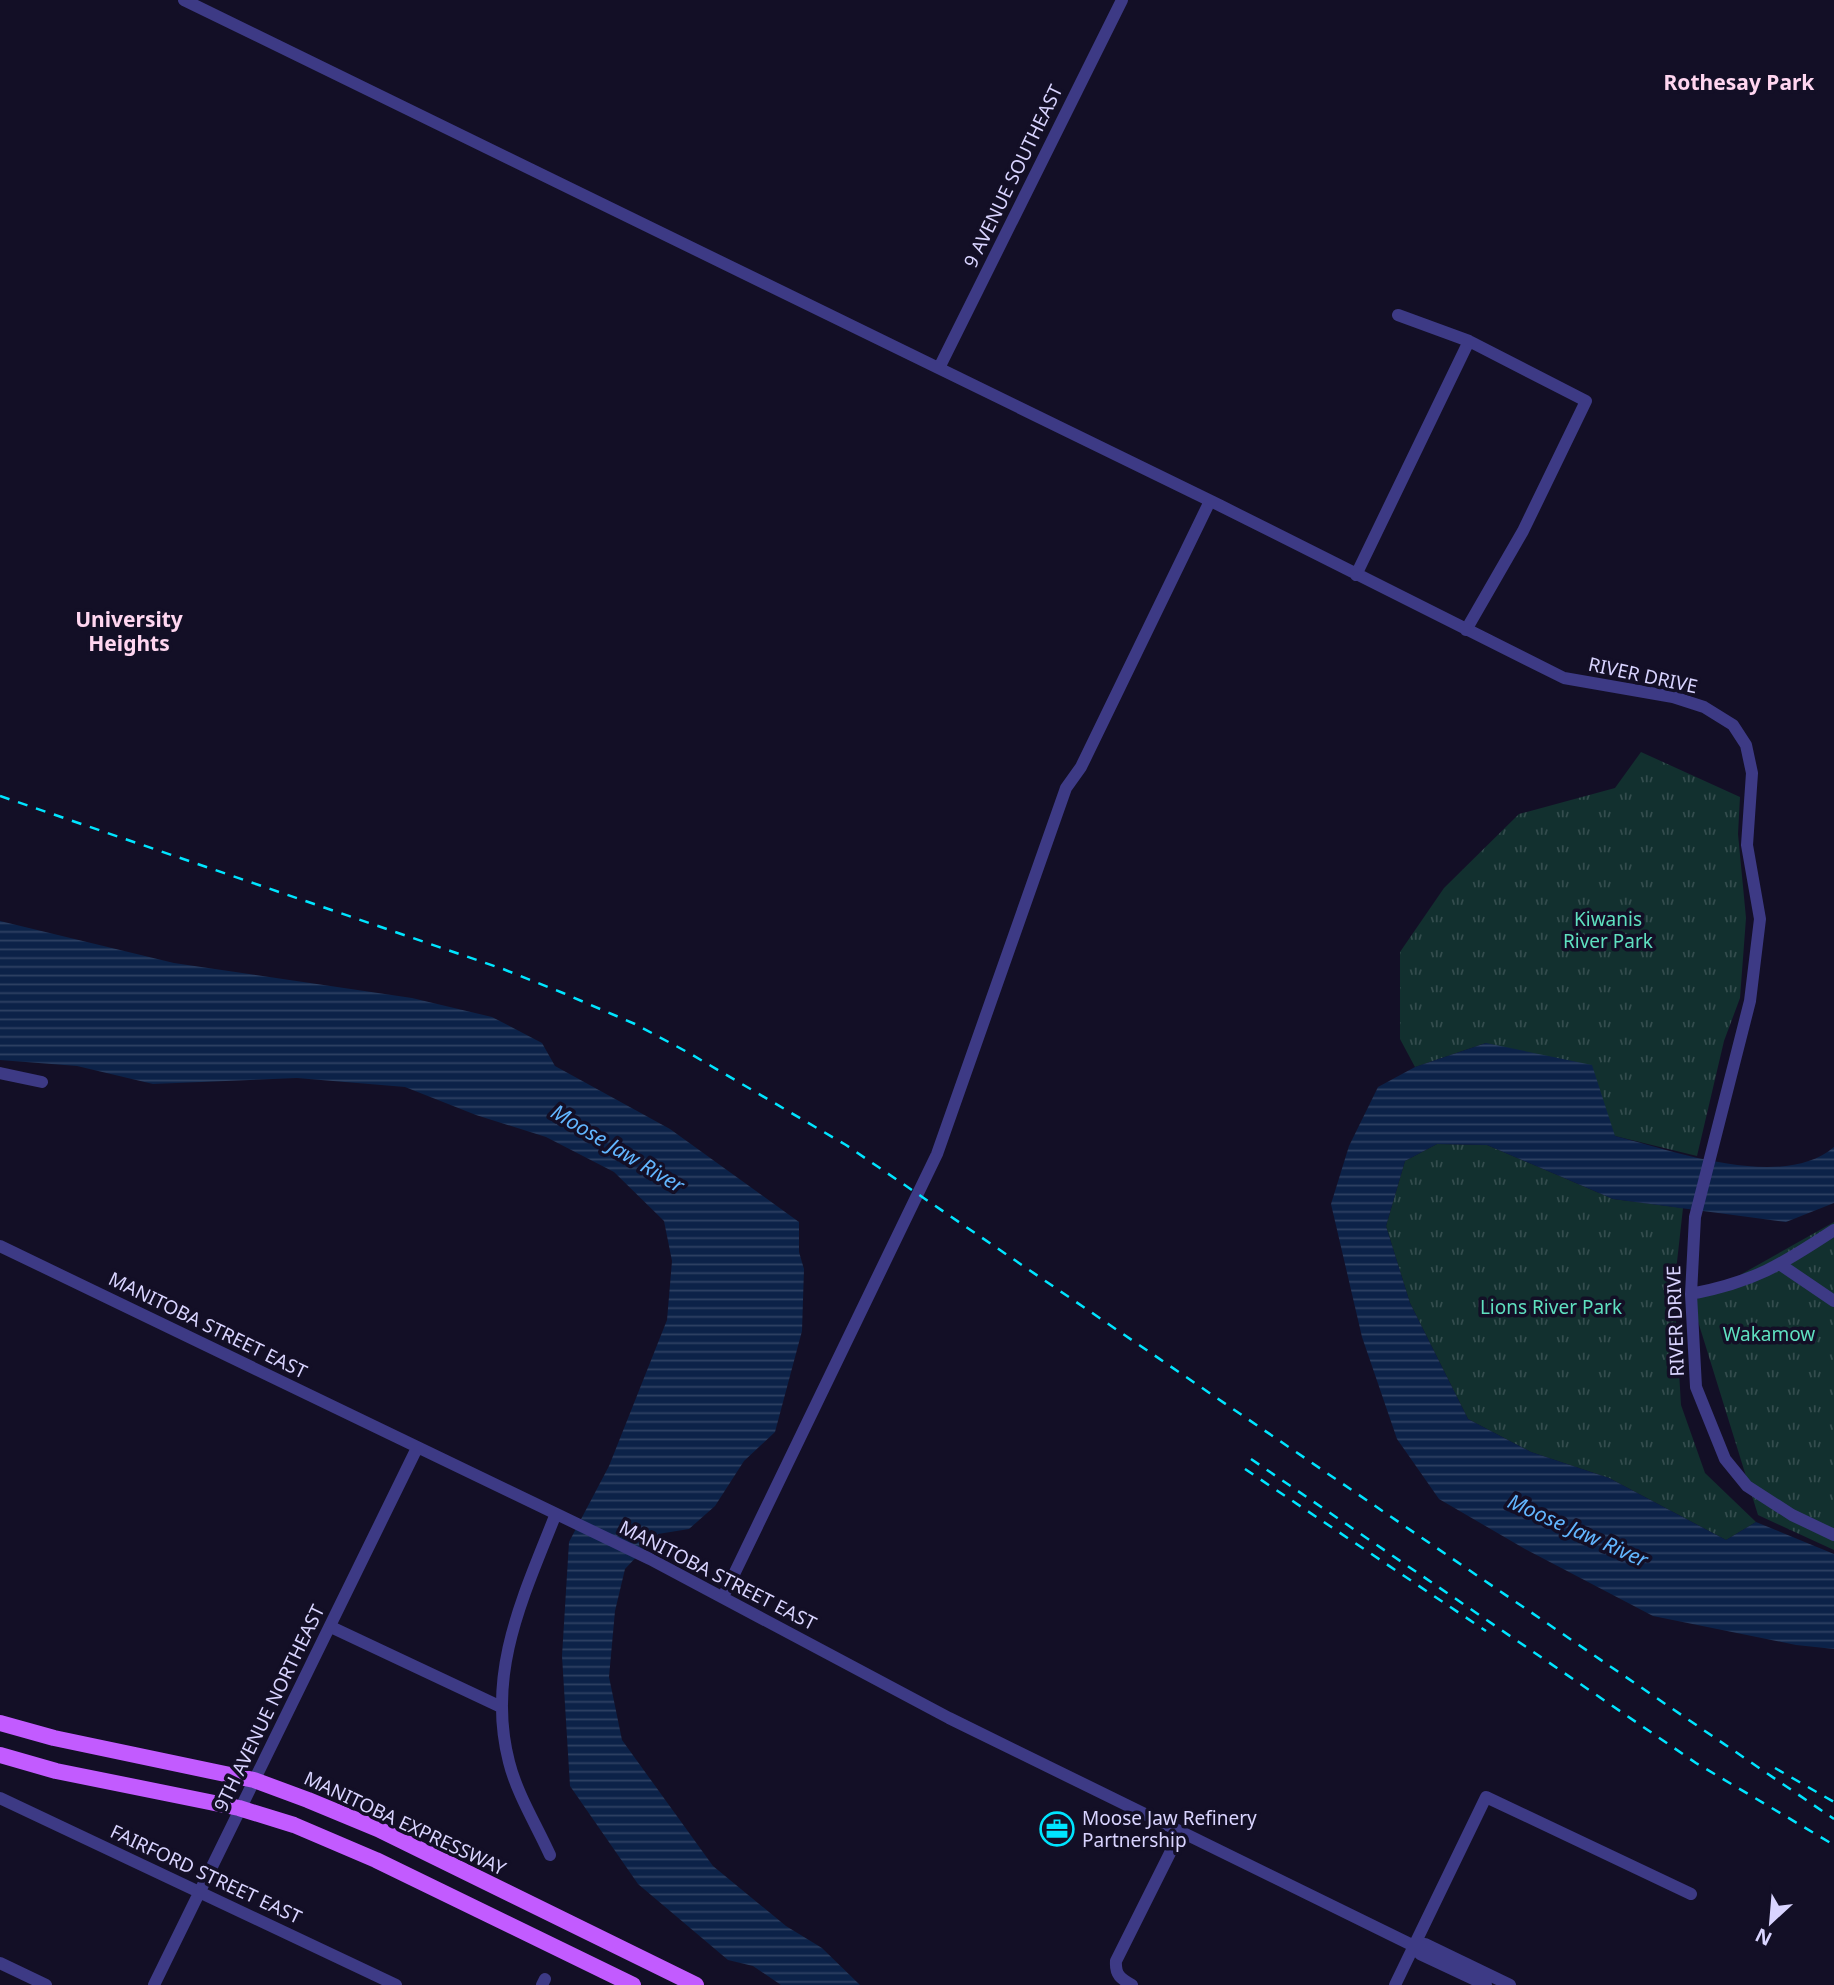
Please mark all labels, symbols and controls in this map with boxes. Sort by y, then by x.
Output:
district label: Rothesay Park [1664,68,1815,96]
street label: 9 AVENUE SOUTHEAST [957,80,1069,272]
district label: University Heights [75,605,183,657]
street label: RIVER DRIVE [1586,651,1700,699]
park label: Kiwanis River Park [1563,906,1653,954]
water label: Moose Jaw River [546,1097,691,1200]
street label: RIVER DRIVE [1660,1265,1690,1377]
street label: MANITOBA STREET EAST [104,1266,312,1385]
park label: Lions River Park [1480,1294,1622,1320]
park label: Wakamow [1723,1321,1815,1347]
water label: Moose Jaw River [1503,1487,1654,1574]
street label: MANITOBA STREET EAST [615,1514,821,1636]
street label: 9TH AVENUE NORTHEAST [208,1600,331,1816]
street label: MANITOBA EXPRESSWAY [300,1765,510,1881]
place label: Moose Jaw Refinery Partnership [1082,1805,1257,1853]
office icon: Moose Jaw Refinery Partnership [1038,1810,1076,1848]
street label: FAIRFORD STREET EAST [106,1818,306,1930]
north arrow [1736,1887,1806,1957]
text: N [1751,1922,1776,1952]

